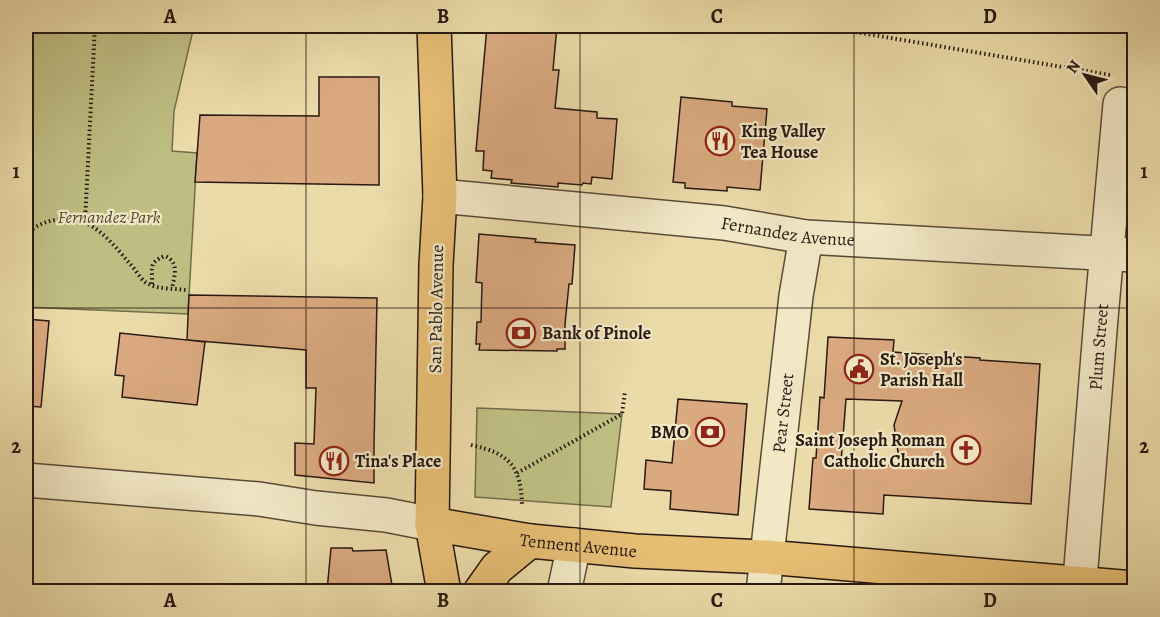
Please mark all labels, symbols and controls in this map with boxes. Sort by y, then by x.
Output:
text: A [163,3,177,30]
text: B [437,3,449,30]
text: C [711,3,723,30]
text: D [983,3,997,30]
north arrow [1055,45,1115,105]
text: N [1061,56,1086,78]
place label: King Valley Tea House [741,119,826,164]
restaurant icon: King Valley Tea House [704,125,736,157]
text: 1 [12,158,20,185]
text: 1 [1140,158,1148,185]
park label: Fernandez Park [57,205,161,229]
street label: Fernandez Avenue [719,211,856,252]
street label: San Pablo Avenue [423,244,449,374]
street label: Plum Street [1083,302,1114,391]
bank icon: Bank of Pinole [505,317,537,349]
place label: Bank of Pinole [542,321,651,345]
place label: St. Joseph's Parish Hall [880,347,963,392]
public building icon: St. Joseph's Parish Hall [843,353,875,385]
street label: Pear Street [767,372,799,454]
bank icon: BMO [694,416,726,448]
place label: BMO [651,420,689,444]
place label: Saint Joseph Roman Catholic Church [795,428,945,473]
text: 2 [11,433,21,460]
text: 2 [1139,433,1149,460]
church icon: Saint Joseph Roman Catholic Church [950,434,982,466]
restaurant icon: Tina's Place [318,445,350,477]
place label: Tina's Place [355,449,441,473]
street label: Tennent Avenue [518,527,638,563]
text: A [163,587,177,614]
text: B [437,587,449,614]
text: C [711,587,723,614]
text: D [983,587,997,614]

